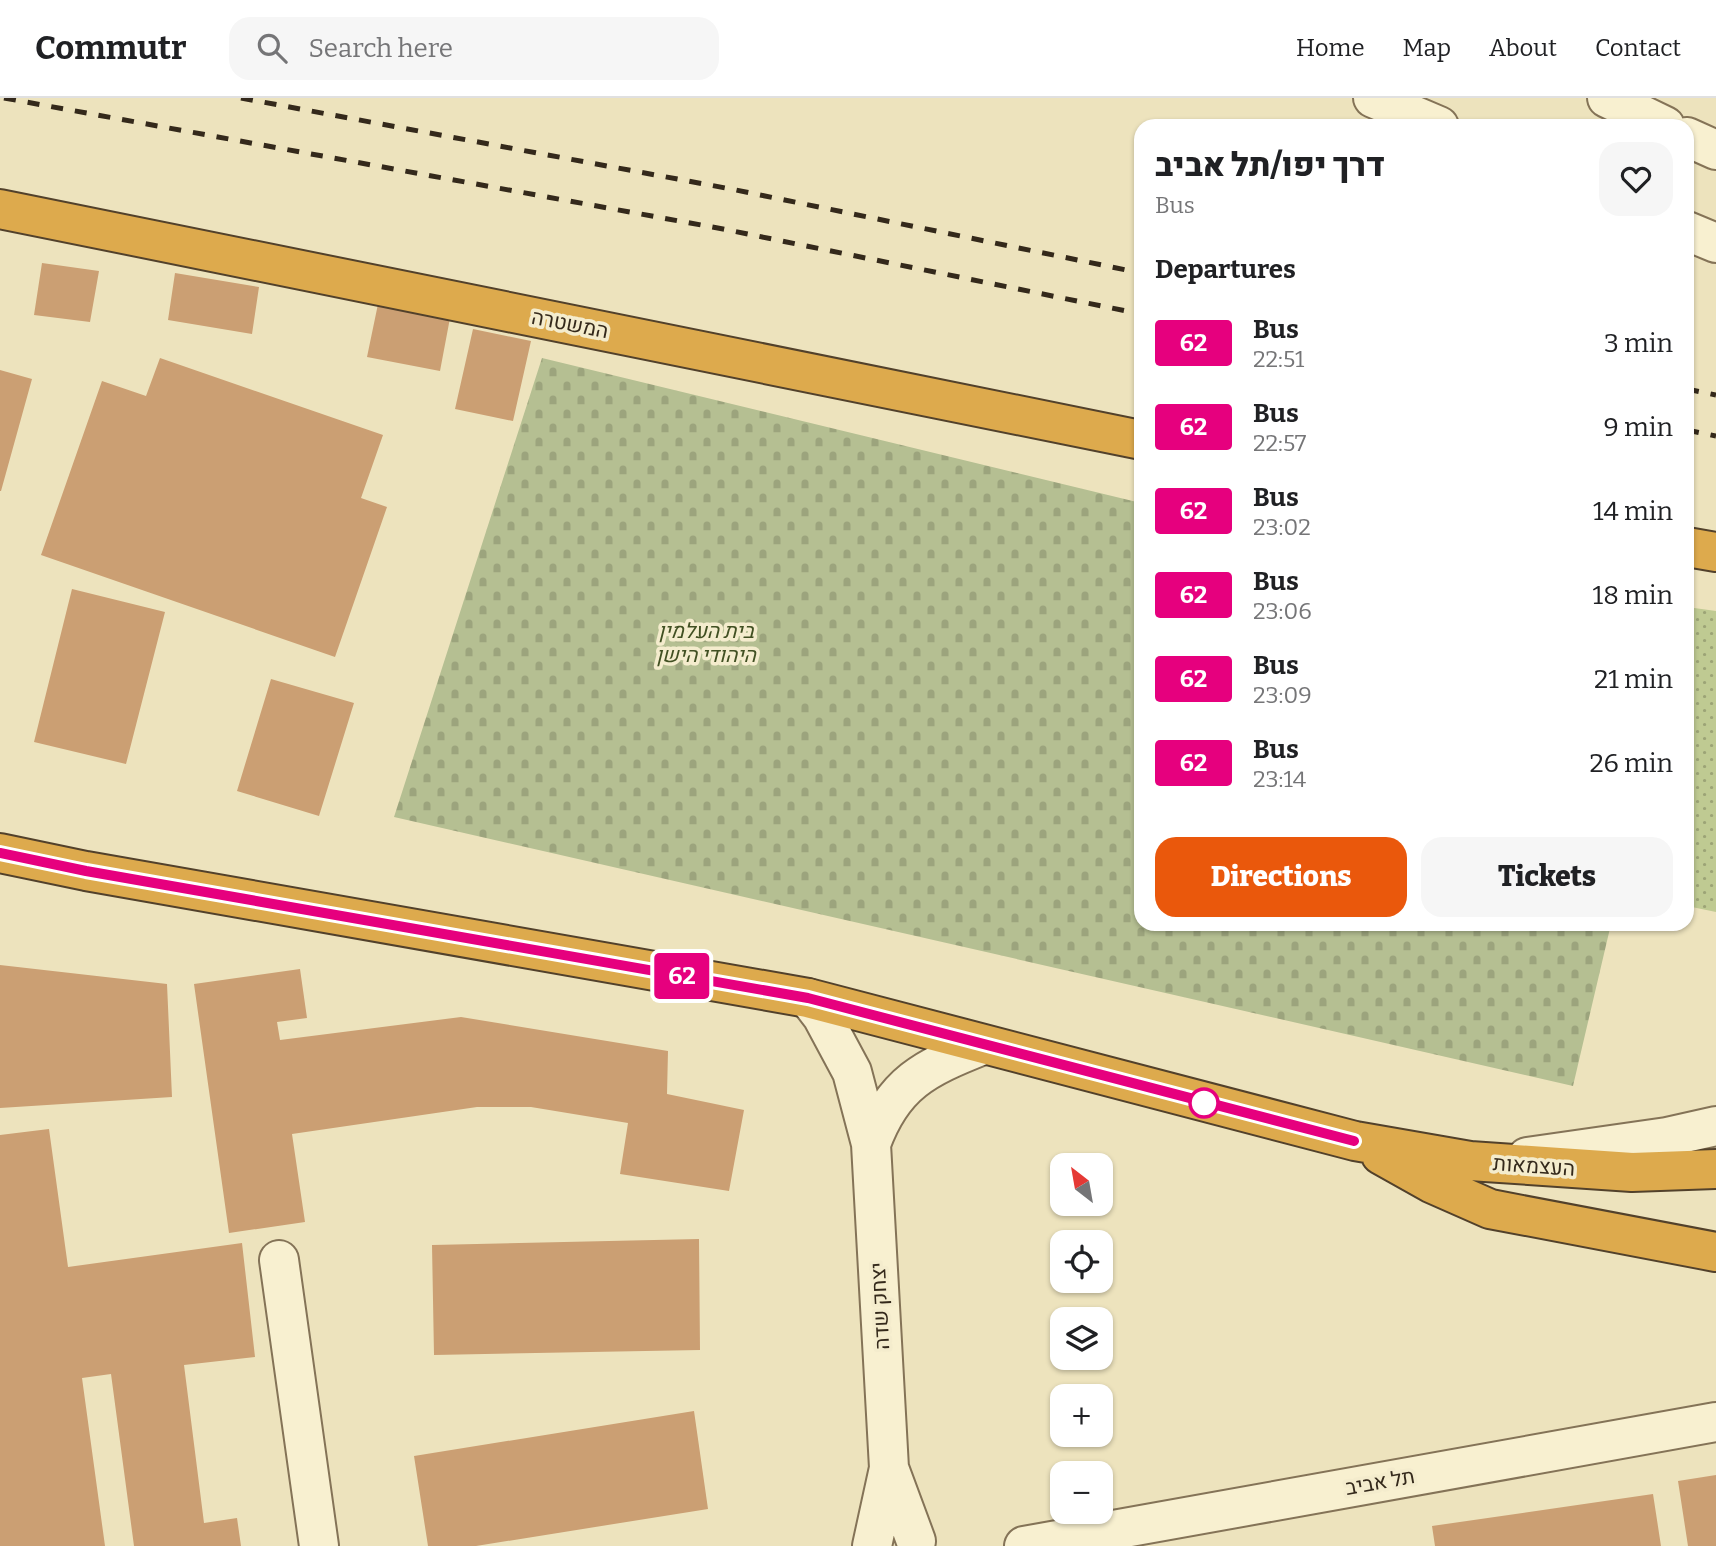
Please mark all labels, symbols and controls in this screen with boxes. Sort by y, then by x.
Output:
search box [229,17,719,80]
text: Commutr [35,28,187,68]
icon: search [253,29,291,67]
text: Search here [309,33,453,64]
text: Home [1296,34,1365,62]
text: Map [1403,34,1451,62]
text: About [1489,34,1557,62]
text: Contact [1595,34,1681,62]
button: heart [1599,142,1673,216]
text: דרך יפו/תל אביב [1155,145,1385,185]
text: Bus [1155,191,1195,219]
text: Departures [1155,254,1296,285]
street label: המשטרה [529,304,611,344]
text: Bus [1253,314,1299,345]
text: 3 min [1604,328,1673,359]
text: 62 [1180,329,1207,357]
text: 22:51 [1253,345,1304,373]
text: Bus [1253,398,1299,429]
text: 9 min [1604,412,1673,443]
text: 62 [1180,413,1207,441]
text: 22:57 [1253,429,1306,457]
text: Bus [1253,482,1299,513]
text: 14 min [1593,496,1673,527]
text: 62 [1180,497,1207,525]
text: 23:02 [1253,513,1311,541]
text: Bus [1253,566,1299,597]
text: 18 min [1593,580,1673,611]
text: 62 [1180,581,1207,609]
text: 23:06 [1253,597,1312,625]
park label: בית העלמין היהודי הישן [656,618,758,668]
text: Bus [1253,650,1299,681]
text: 21 min [1594,664,1673,695]
text: 62 [1180,665,1207,693]
text: 23:09 [1253,681,1312,709]
text: Bus [1253,734,1299,765]
text: 26 min [1589,748,1673,779]
text: 62 [1180,749,1207,777]
text: 23:14 [1253,765,1306,793]
button: Directions [1155,837,1407,917]
button: Tickets [1421,837,1673,917]
line badge: 62 [650,953,714,999]
text: 62 [668,962,696,990]
unlabelled marker [1189,1088,1219,1118]
street label: העצמאות [1492,1150,1576,1182]
north arrow [1050,1153,1113,1216]
map controls [1050,1153,1113,1524]
button: locate [1050,1230,1113,1293]
street label: יצחק שדה [865,1261,895,1351]
button: layers [1050,1307,1113,1370]
button: + [1050,1384,1113,1447]
button: − [1050,1461,1113,1524]
street label: תל אביב [1343,1463,1417,1501]

